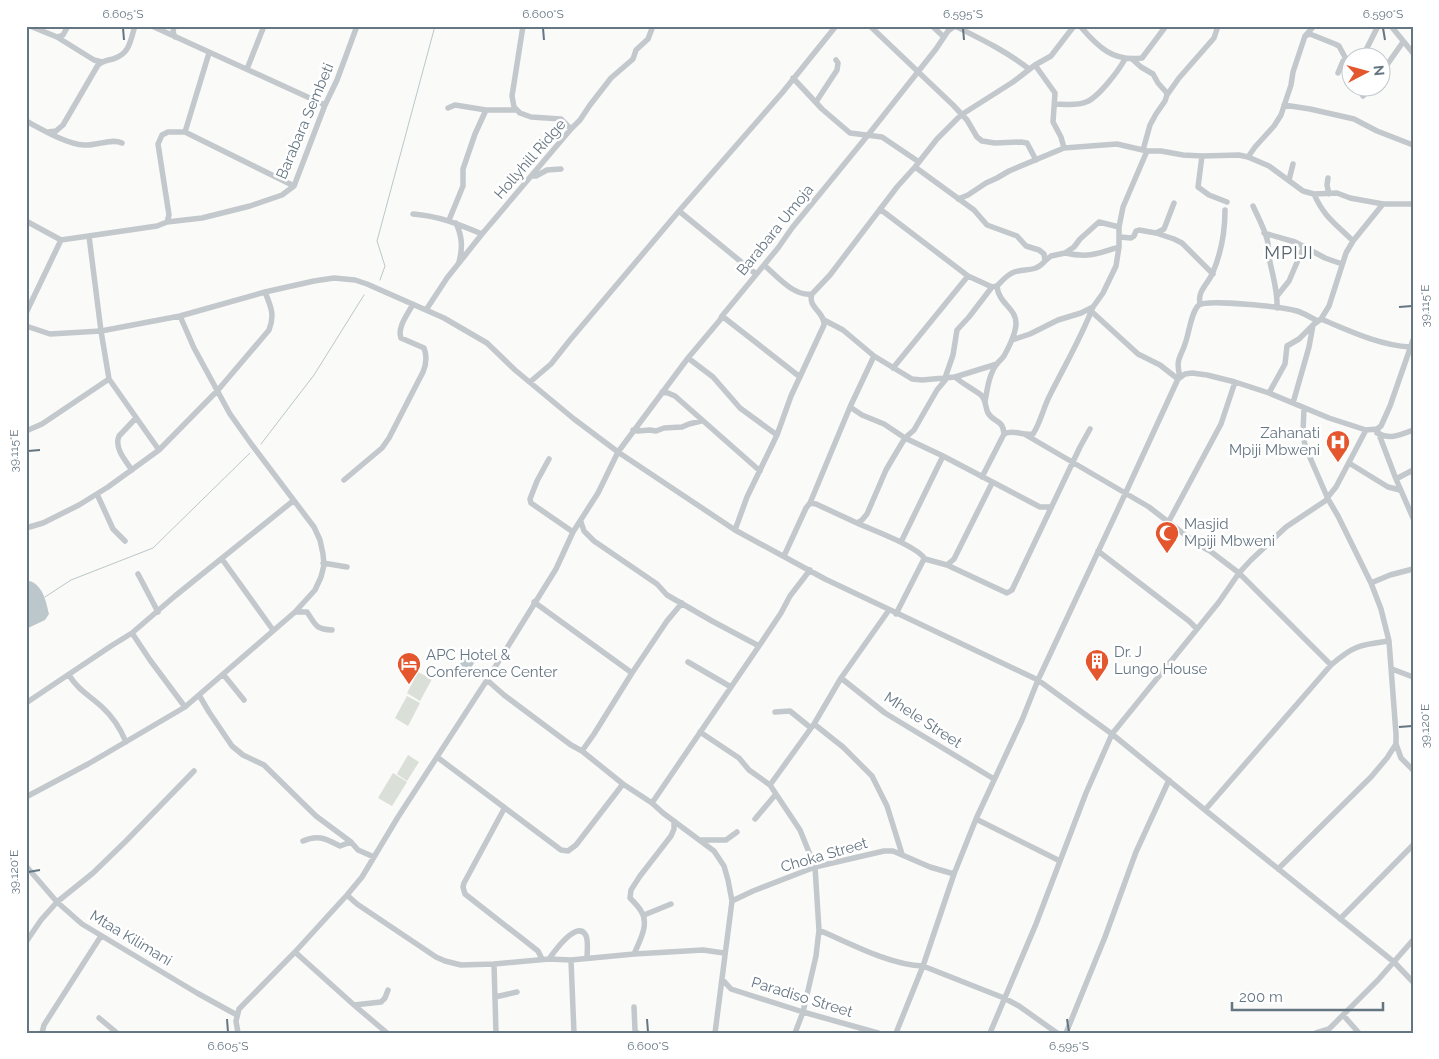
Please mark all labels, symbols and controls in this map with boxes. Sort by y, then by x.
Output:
text: 6.605°S [102,7,144,21]
text: 6.600°S [522,7,564,21]
text: 6.595°S [943,7,983,21]
text: 6.590°S [1363,7,1403,21]
north arrow [1342,48,1392,98]
street label: Barabara Sembeti [272,60,338,182]
text: N [1370,64,1387,77]
street label: Hollyhill Ridge [490,115,570,203]
street label: Barabara Umoja [733,181,817,279]
district label: MPIJI [1264,242,1314,263]
text: 39.115°E [1418,284,1432,328]
place label: Zahanati Mpiji Mbweni [1229,424,1320,459]
text: 39.115°E [7,429,21,473]
hospital icon: Zahanati Mpiji Mbweni [1325,429,1351,463]
place label: Masjid Mpiji Mbweni [1184,515,1275,550]
mosque icon: Masjid Mpiji Mbweni [1154,520,1180,554]
place label: Dr. J Lungo House [1114,643,1207,678]
place label: APC Hotel & Conference Center [426,646,558,681]
building icon: Dr. J Lungo House [1084,648,1110,682]
hotel icon: APC Hotel & Conference Center [396,651,422,685]
street label: Mhele Street [881,688,965,752]
text: 39.120°E [1418,704,1432,748]
street label: Choka Street [779,834,869,876]
text: 39.120°E [7,850,21,894]
street label: Mtaa Kilimani [87,906,175,970]
street label: Paradiso Street [749,973,855,1021]
scale bar [1232,979,1383,1011]
text: 200 m [1239,988,1283,1006]
text: 6.605°S [207,1039,249,1053]
text: 6.600°S [627,1039,669,1053]
text: 6.595°S [1049,1039,1089,1053]

